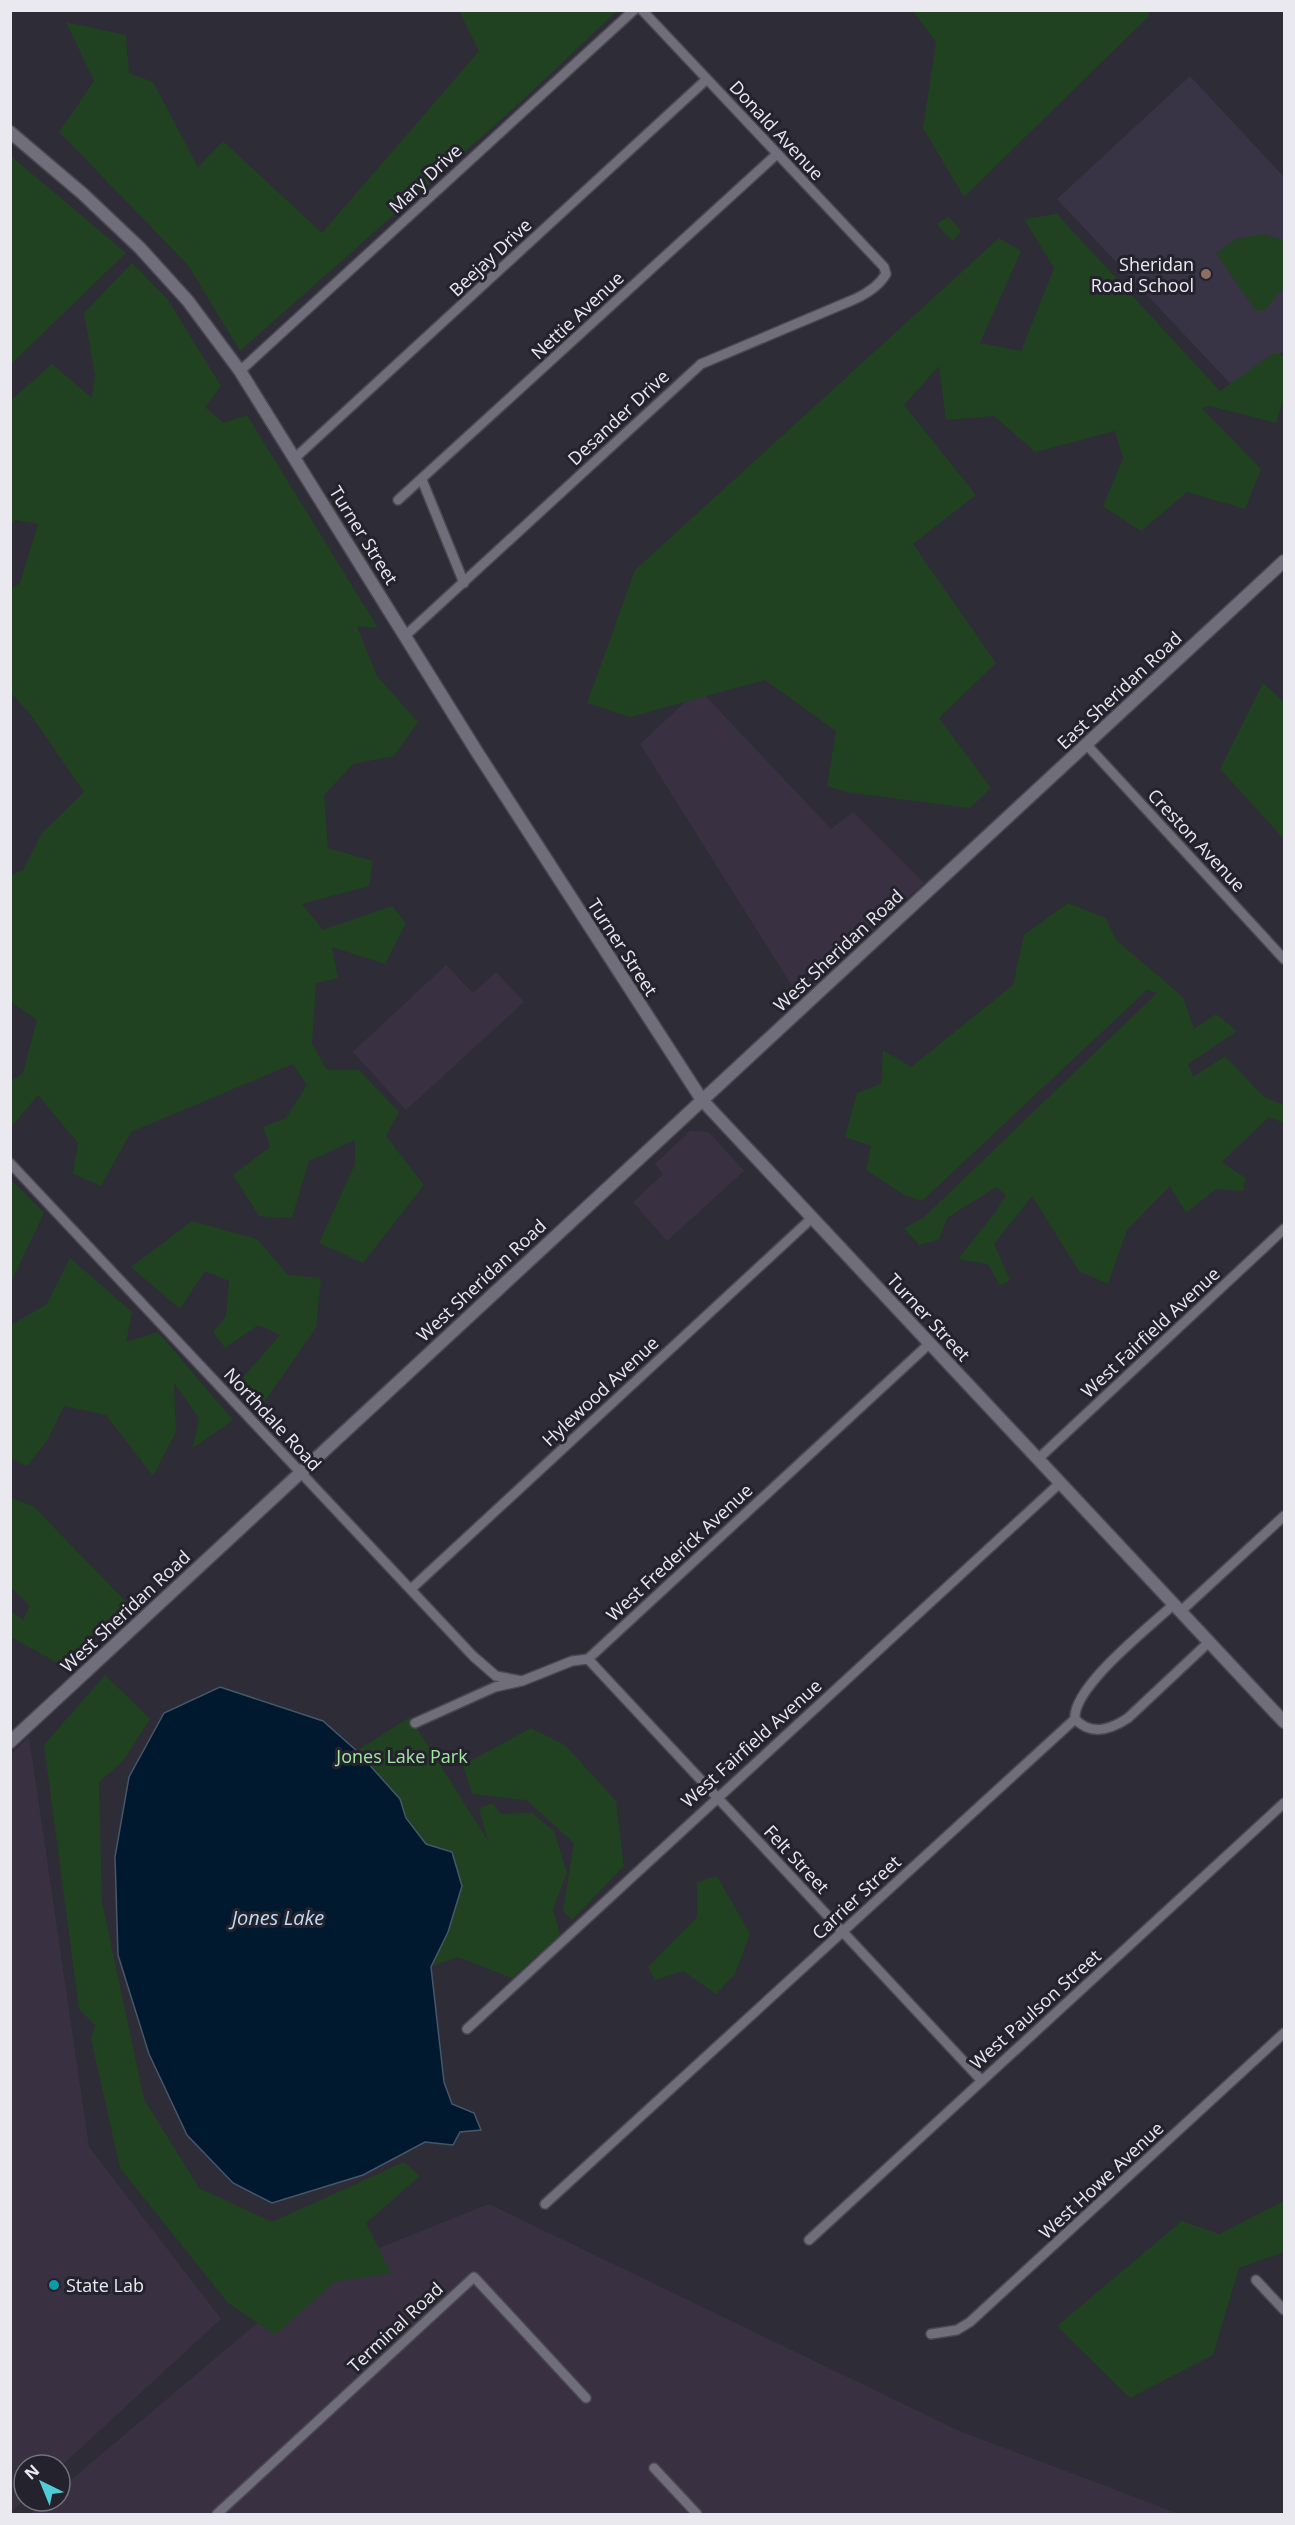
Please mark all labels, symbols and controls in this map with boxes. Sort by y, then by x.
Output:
street label: Donald Avenue [725,75,829,185]
street label: Mary Drive [383,138,467,218]
street label: Beejay Drive [444,213,536,301]
place label: Sheridan Road School [1091,252,1194,297]
street label: Nettie Avenue [525,266,629,364]
marker: Sheridan Road School [1199,267,1213,281]
street label: Desander Drive [562,364,674,470]
street label: Turner Street [324,481,404,589]
street label: East Sheridan Road [1051,626,1187,754]
street label: Creston Avenue [1143,783,1251,897]
street label: West Sheridan Road [768,884,908,1016]
street label: Turner Street [582,894,664,1000]
street label: West Sheridan Road [411,1214,551,1346]
street label: West Fairfield Avenue [1076,1261,1224,1403]
street label: Turner Street [882,1268,976,1366]
street label: Hylewood Avenue [537,1331,663,1451]
street label: Northdale Road [219,1362,327,1476]
street label: West Frederick Avenue [601,1478,757,1626]
street label: West Sheridan Road [55,1545,195,1677]
street label: West Fairfield Avenue [676,1673,826,1813]
park label: Jones Lake Park [334,1744,468,1768]
street label: Felt Street [759,1820,835,1898]
street label: Carrier Street [806,1850,906,1944]
water label: Jones Lake [228,1904,324,1931]
street label: West Paulson Street [964,1944,1106,2074]
street label: West Howe Avenue [1034,2116,1168,2244]
place label: State Lab [66,2273,144,2297]
street label: Terminal Road [342,2277,448,2377]
marker: State Lab [47,2278,61,2292]
north arrow [12,2453,72,2513]
text: N [20,2460,44,2485]

